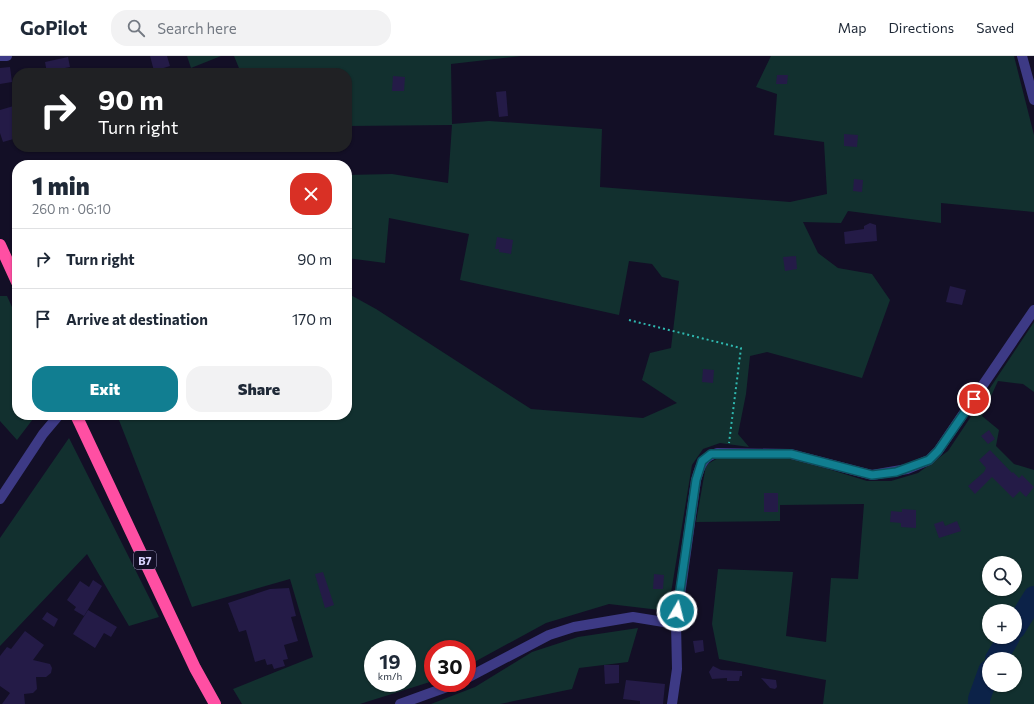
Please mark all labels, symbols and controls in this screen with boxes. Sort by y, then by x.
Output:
search box [111,10,391,46]
text: GoPilot [20,16,87,39]
icon: search [125,17,147,39]
text: Search here [157,19,237,37]
text: Map [838,19,867,36]
text: Directions [889,19,954,36]
text: Saved [976,19,1014,36]
text: 90 m [98,82,164,116]
icon: right [32,84,84,136]
text: Turn right [98,116,178,138]
text: 1 min [32,171,90,200]
button: close [290,173,332,215]
text: 260 m · 06:10 [32,201,111,217]
icon: right [32,248,54,270]
text: Turn right [66,250,135,268]
text: 90 m [297,250,332,268]
icon: arrive [32,308,54,330]
text: Arrive at destination [66,310,208,328]
text: 170 m [292,310,332,328]
button: Exit [32,366,178,412]
button: Share [186,366,332,412]
pin [957,382,991,416]
icon: arrive [963,388,985,410]
road number: B7 [134,551,156,569]
map controls [982,556,1022,692]
button: search [982,556,1022,596]
position arrow [656,590,698,632]
button: + [982,604,1022,644]
speed limit sign: 30 [424,640,476,692]
text: 19 [379,649,401,673]
button: − [982,652,1022,692]
text: km/h [378,670,402,682]

